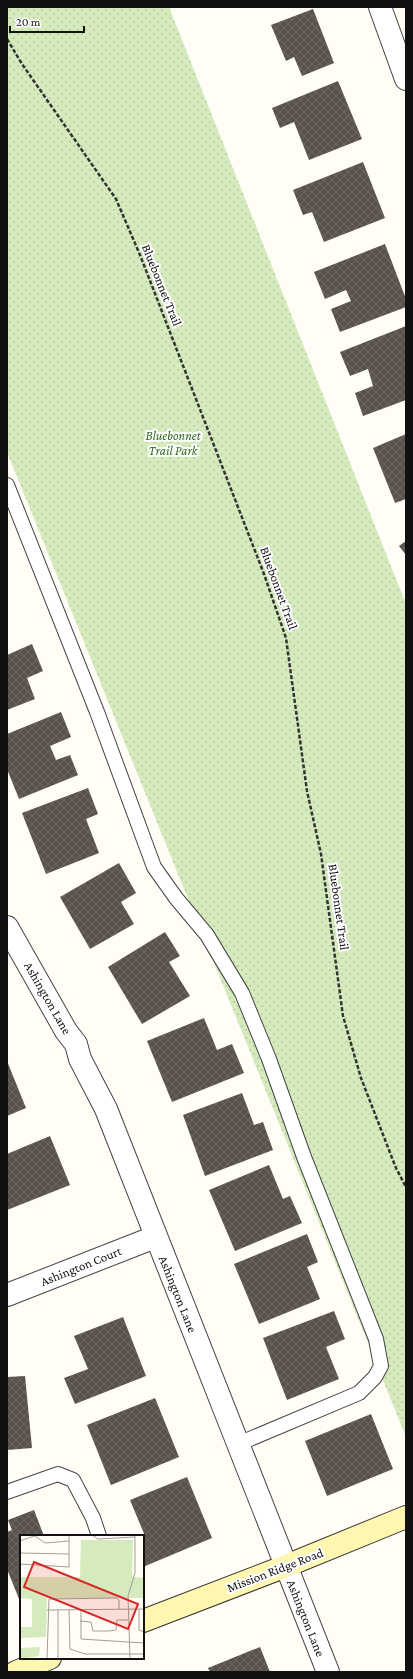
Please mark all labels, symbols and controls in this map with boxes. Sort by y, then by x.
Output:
scale bar [10,8,84,34]
text: 20 m [16,15,41,29]
street label: Bluebonnet Trail [139,242,185,329]
park label: Bluebonnet Trail Park [146,428,201,458]
street label: Bluebonnet Trail [257,545,301,632]
street label: Bluebonnet Trail [326,863,353,952]
street label: Ashington Lane [21,959,75,1037]
street label: Ashington Court [38,1243,124,1289]
street label: Ashington Lane [156,1253,200,1335]
inset map [20,1535,144,1659]
street label: Mission Ridge Road [225,1545,325,1595]
street label: Ashington Lane [284,1577,328,1659]

